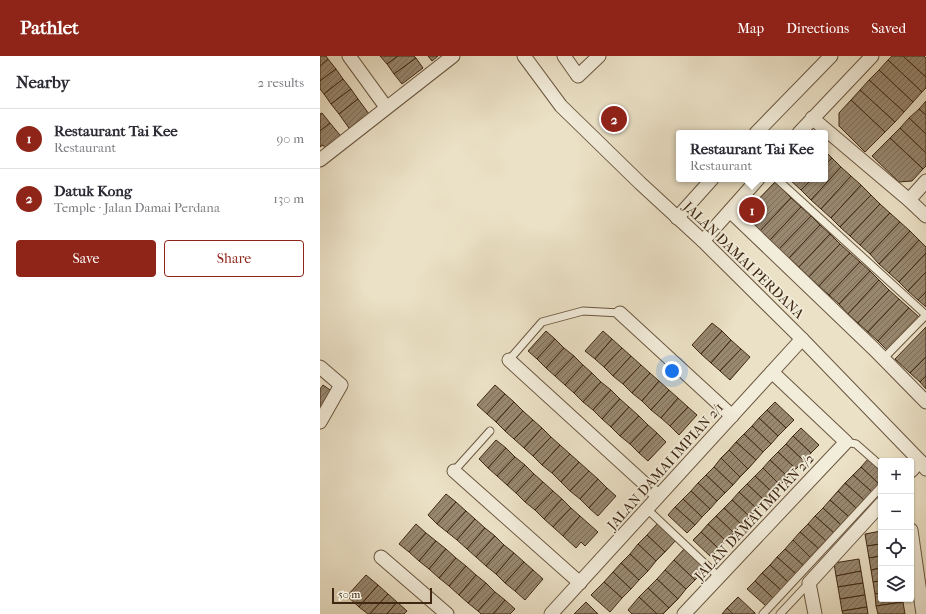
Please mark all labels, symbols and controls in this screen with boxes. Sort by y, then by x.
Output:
text: Pathlet [20,17,79,39]
text: Map [737,20,764,37]
text: Directions [786,20,849,37]
text: Saved [871,20,906,37]
text: Nearby [16,72,70,92]
text: 2 results [258,75,304,90]
pin: 2 [601,104,627,134]
text: Restaurant Tai Kee [54,122,178,140]
popup [676,130,828,182]
text: 1 [27,131,31,146]
text: 90 m [276,131,304,146]
text: Restaurant [54,140,116,155]
text: Restaurant Tai Kee [690,140,814,158]
text: Restaurant [690,158,752,173]
text: Datuk Kong [54,182,132,200]
text: 2 [26,191,32,206]
text: 130 m [273,191,304,206]
pin: 1 [739,195,765,225]
street label: JALAN DAMAI PERDANA [679,198,808,323]
text: Temple · Jalan Damai Perdana [54,200,220,215]
button: Save [16,240,156,277]
button: Share [164,240,304,277]
your location [662,361,682,381]
street label: JALAN DAMAI IMPIAN 2/1 [603,399,727,534]
street label: JALAN DAMAI IMPIAN 2/2 [690,450,818,585]
map controls [878,458,914,602]
button: + [878,458,914,494]
button: − [878,494,914,530]
button: locate [878,530,914,566]
button: layers [878,566,914,602]
scale bar [332,586,432,605]
text: 50 m [338,588,360,601]

